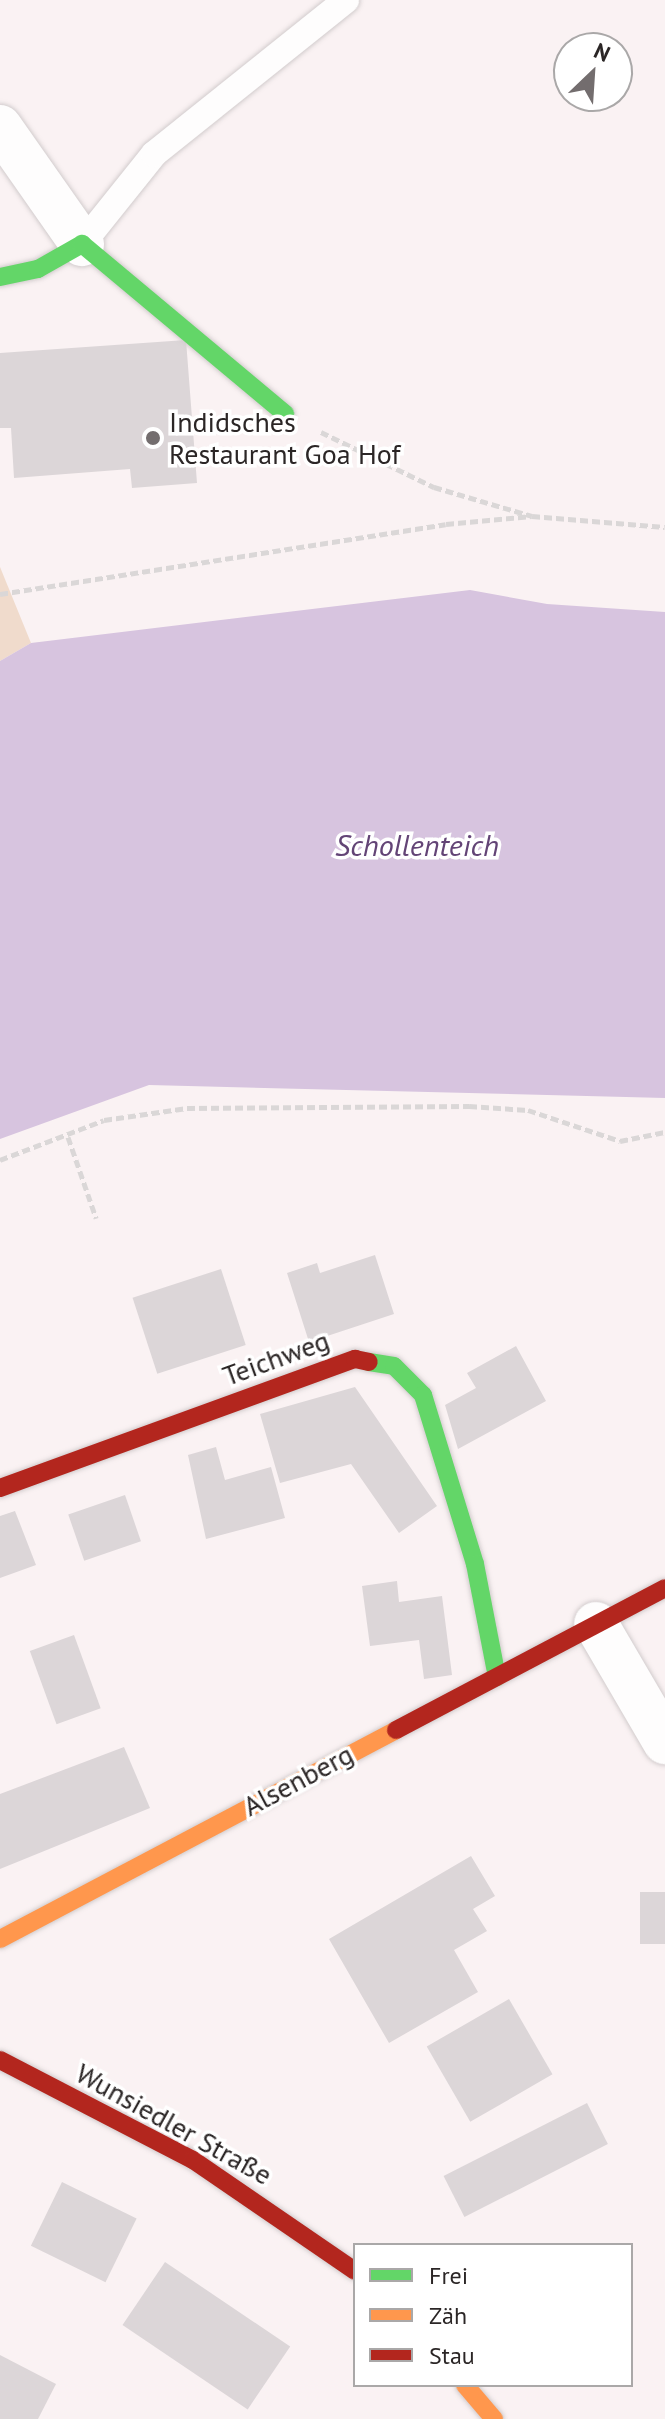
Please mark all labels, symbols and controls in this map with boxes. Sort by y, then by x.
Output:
north arrow [553,32,633,112]
text: N [590,36,615,68]
place label: Indidsches Restaurant Goa Hof [169,405,400,471]
marker: Indidsches Restaurant Goa Hof [144,429,162,447]
water label: Schollenteich [335,827,499,863]
street label: Teichweg [218,1323,334,1393]
street label: Alsenberg [237,1737,359,1823]
street label: Wunsiedler Straße [70,2056,278,2192]
legend [353,2243,633,2387]
text: Frei [429,2260,468,2291]
text: Zäh [429,2300,467,2331]
text: Stau [429,2340,475,2371]

